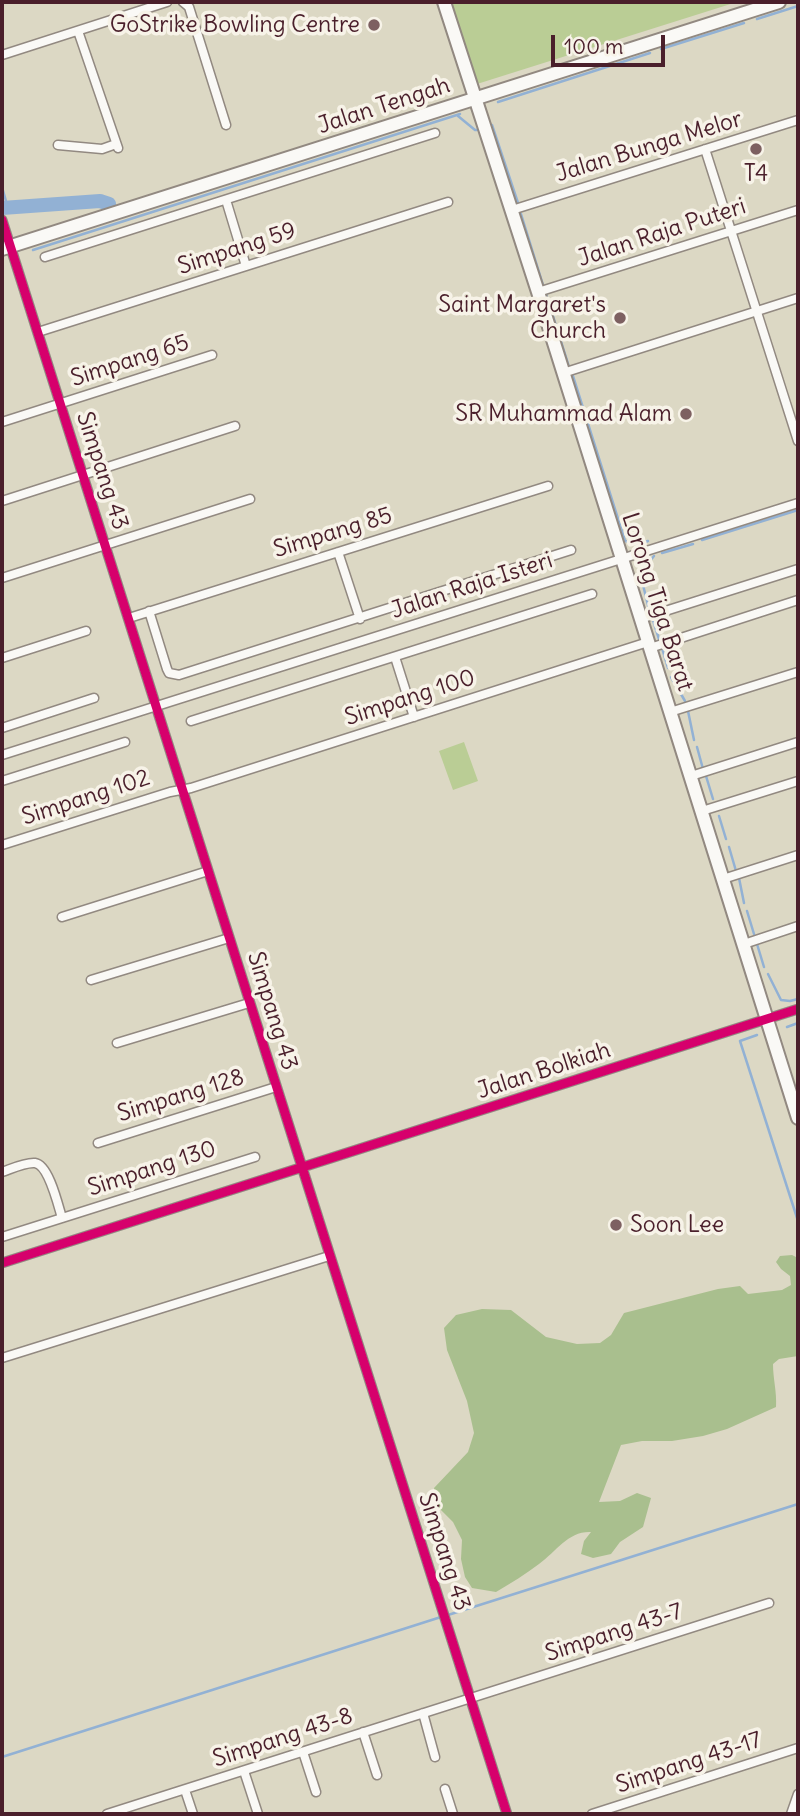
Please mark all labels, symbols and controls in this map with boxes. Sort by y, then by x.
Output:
place label: GoStrike Bowling Centre [110,11,360,39]
marker: GoStrike Bowling Centre [366,17,382,33]
scale bar [555,21,669,65]
text: 100 m [564,33,623,60]
street label: Jalan Tengah [314,72,454,140]
street label: Jalan Bunga Melor [552,106,746,188]
marker: T4 [748,141,764,157]
place label: T4 [744,160,768,188]
street label: Jalan Raja Puteri [575,193,749,273]
street label: Simpang 59 [175,217,299,281]
place label: Saint Margaret's Church [438,291,606,345]
marker: Saint Margaret's Church [612,310,628,326]
street label: Simpang 65 [67,329,193,393]
place label: SR Muhammad Alam [455,400,672,428]
marker: SR Muhammad Alam [678,406,694,422]
street label: Simpang 43 [70,409,134,533]
street label: Simpang 85 [270,502,396,564]
street label: Lorong Tiga Barat [615,509,699,695]
street label: Jalan Raja Isteri [388,547,556,625]
street label: Simpang 100 [341,664,479,732]
street label: Simpang 102 [19,764,153,832]
street label: Simpang 43 [241,948,303,1074]
street label: Jalan Bolkiah [474,1037,614,1105]
street label: Simpang 128 [114,1064,248,1128]
street label: Simpang 130 [84,1135,220,1203]
place label: Soon Lee [630,1211,724,1239]
marker: Soon Lee [608,1217,624,1233]
street label: Simpang 43 [412,1490,476,1614]
street label: Simpang 43-7 [542,1598,686,1668]
street label: Simpang 43-8 [210,1702,356,1774]
street label: Simpang 43-17 [613,1726,765,1800]

